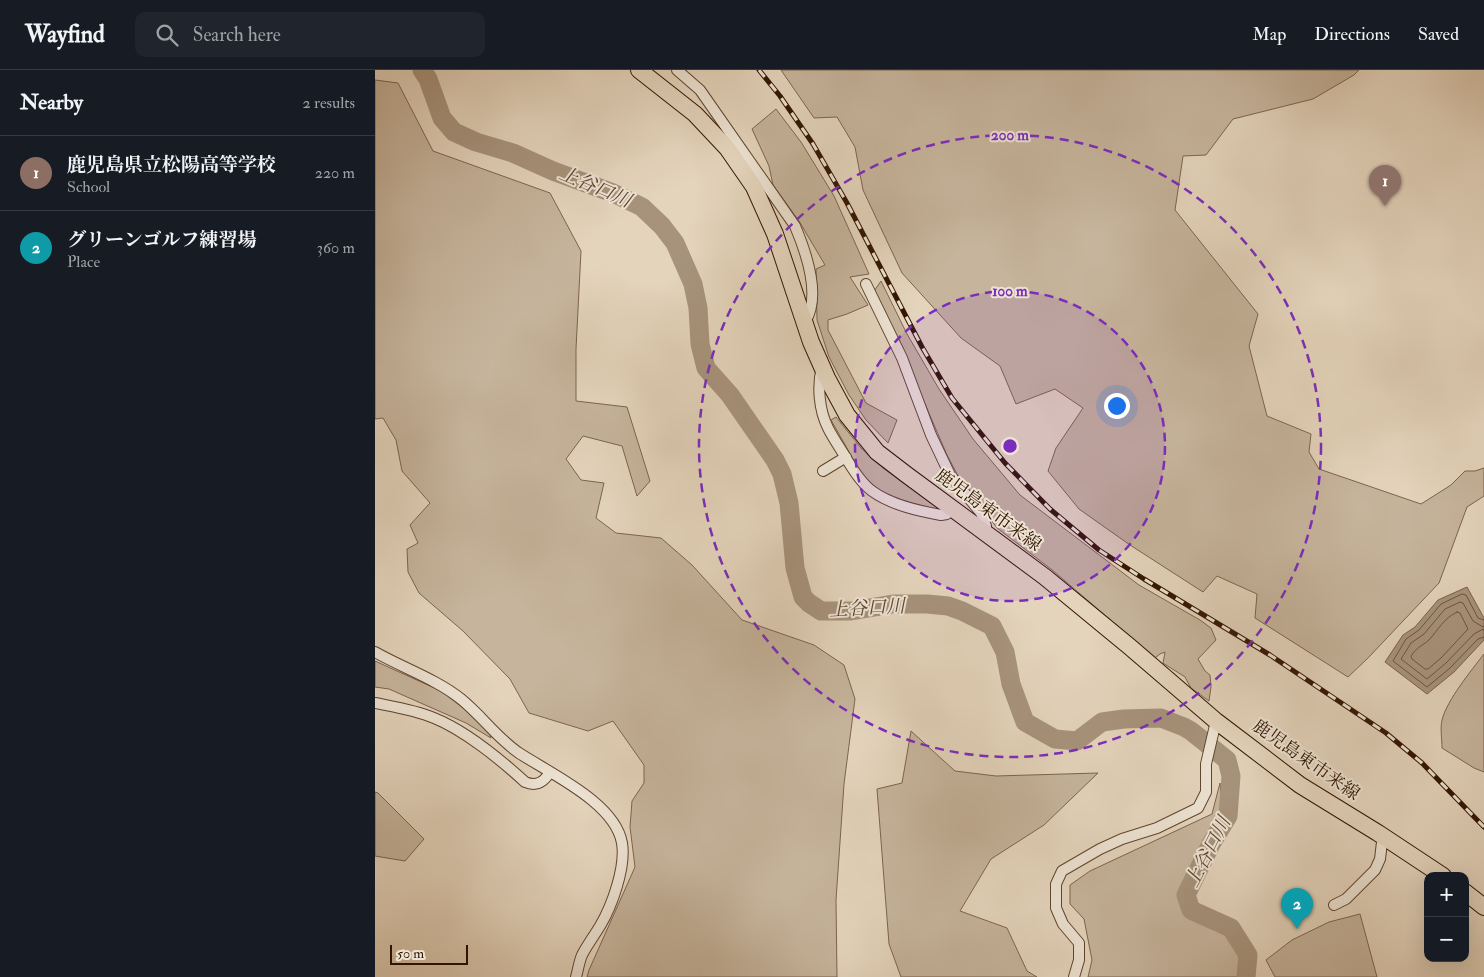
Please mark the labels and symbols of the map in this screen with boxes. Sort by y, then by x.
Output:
text: 200 m [991,126,1029,145]
water label: 上谷口川 [555,161,637,214]
pin: 1 [1369,165,1401,206]
text: 100 m [992,282,1028,301]
your location [1104,393,1130,419]
centre of rings [1001,437,1019,455]
street label: 鹿児島東市来線 [930,464,1046,556]
water label: 上谷口川 [828,594,908,622]
street label: 鹿児島東市来線 [1248,714,1364,806]
water label: 上谷口川 [1180,811,1237,891]
pin: 2 [1281,888,1313,929]
scale bar [390,942,467,965]

